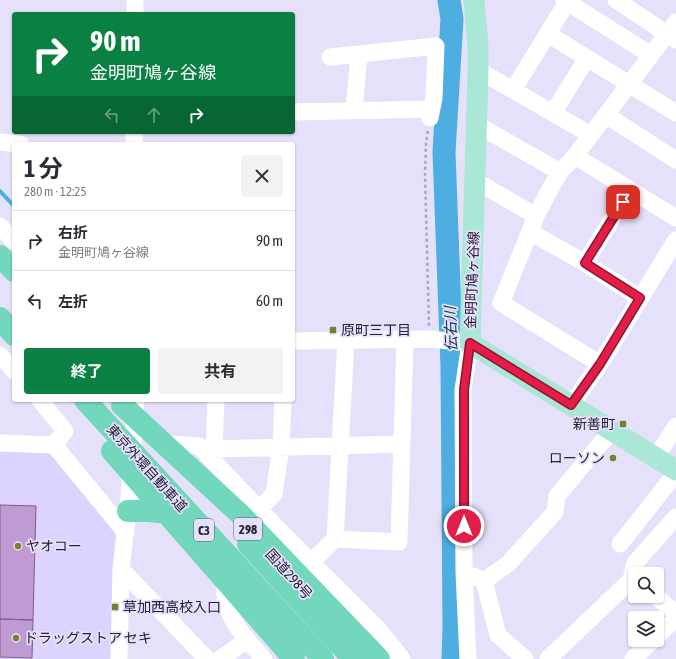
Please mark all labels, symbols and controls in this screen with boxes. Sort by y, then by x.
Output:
text: 90 m [90,25,140,57]
icon: right [24,28,76,80]
text: 金明町鳩ヶ谷線 [90,62,216,83]
icon: left [101,104,123,126]
icon: ahead [143,104,165,126]
icon: right [185,104,207,126]
text: 1 分 [24,155,63,182]
button: close [241,155,283,197]
text: 280 m · 12:25 [24,184,87,199]
pin [606,185,640,219]
icon: arrive [612,191,634,213]
text: 右折 [58,224,88,241]
icon: right [24,230,46,252]
street label: 金明町鳩ヶ谷線 [462,231,482,329]
text: 90 m [256,232,283,249]
text: 金明町鳩ヶ谷線 [58,245,149,260]
icon: left [24,290,46,312]
text: 60 m [256,292,283,309]
text: 左折 [58,293,88,310]
water label: 伝右川 [441,304,460,352]
place label: 原町三丁目 [341,322,411,338]
marker: 原町三丁目 [328,325,338,335]
button: 終了 [24,348,150,394]
button: 共有 [158,348,283,394]
place label: 新善町 [573,416,615,432]
marker: 新善町 [618,419,628,429]
street label: 東京外環自動車道 [104,421,190,515]
place label: ローソン [549,450,605,466]
marker: ローソン [608,453,618,463]
position arrow [443,505,485,547]
road number: 298 [234,518,262,540]
road number: C3 [194,519,214,541]
place label: ヤオコー [26,538,82,554]
marker: ヤオコー [13,541,23,551]
street label: 国道298号 [262,546,316,602]
map controls [628,567,664,647]
button: search [628,567,664,603]
place label: 草加西高校入口 [123,599,221,615]
marker: 草加西高校入口 [110,602,120,612]
button: layers [628,611,664,647]
place label: ドラッグストア セキ [24,630,152,646]
marker: ドラッグストア セキ [11,633,21,643]

